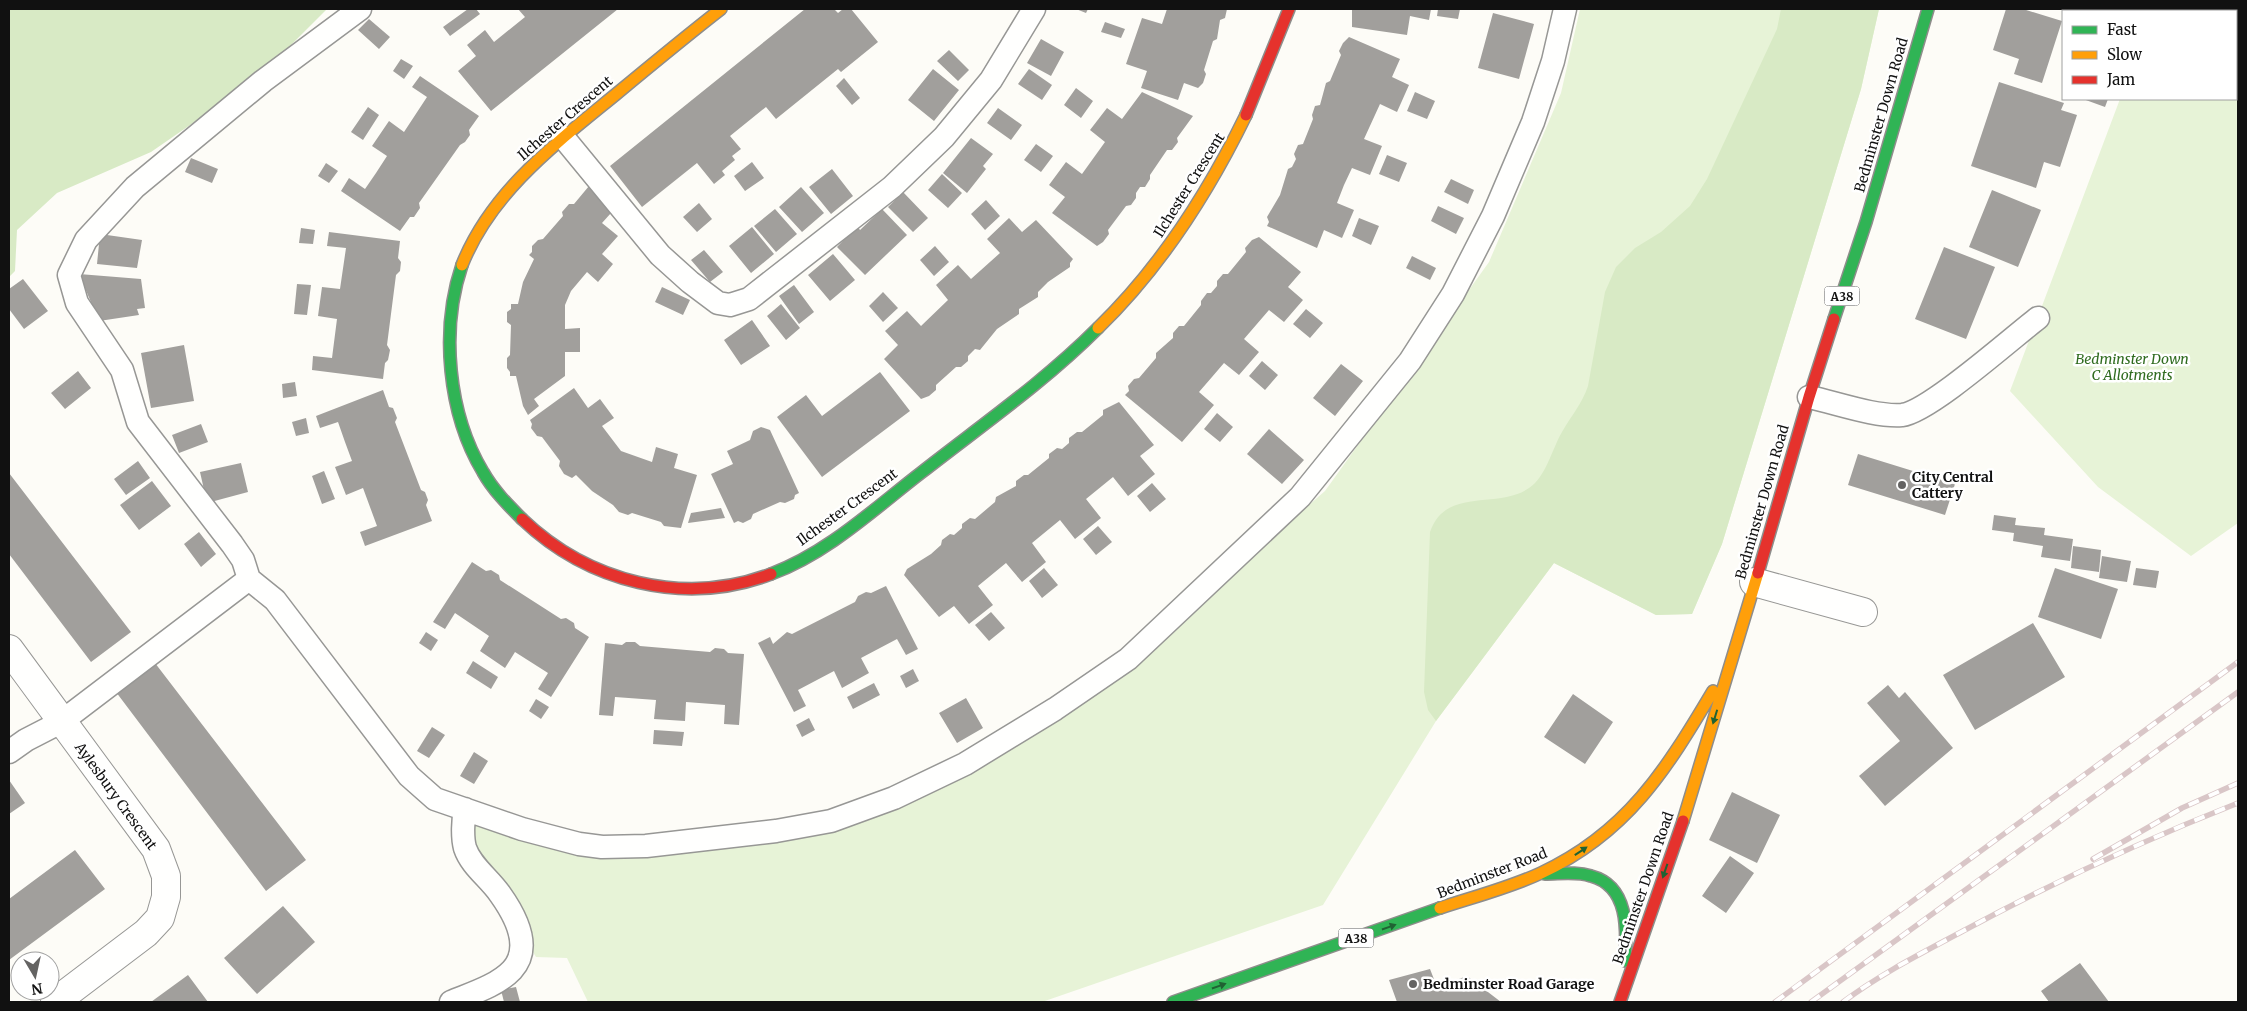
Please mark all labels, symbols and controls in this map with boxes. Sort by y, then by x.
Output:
legend [2062,10,2237,100]
text: Fast [2107,20,2137,39]
street label: Bedminster Down Road [1850,35,1912,194]
text: Slow [2107,45,2142,64]
text: Jam [2106,70,2135,89]
street label: Ilchester Crescent [514,71,617,164]
street label: Ilchester Crescent [1150,129,1229,241]
road number: A38 [1824,286,1860,306]
park label: Bedminster Down C Allotments [2075,350,2189,384]
street label: Bedminster Down Road [1731,422,1793,581]
street label: Ilchester Crescent [793,464,901,550]
place label: City Central Cattery [1912,468,1994,502]
marker: City Central Cattery [1896,479,1908,491]
one-way arrow [1711,709,1718,724]
street label: Aylesbury Crescent [70,738,161,854]
street label: Bedminster Down Road [1608,809,1678,967]
street label: Bedminster Road [1434,844,1550,902]
one-way arrow [1574,847,1588,856]
one-way arrow [1661,864,1669,879]
one-way arrow [1382,923,1397,931]
road number: A38 [1338,928,1374,948]
north arrow [10,951,60,1001]
place label: Bedminster Road Garage [1423,975,1595,993]
marker: Bedminster Road Garage [1407,978,1419,990]
text: N [30,979,44,999]
one-way arrow [1212,982,1227,990]

